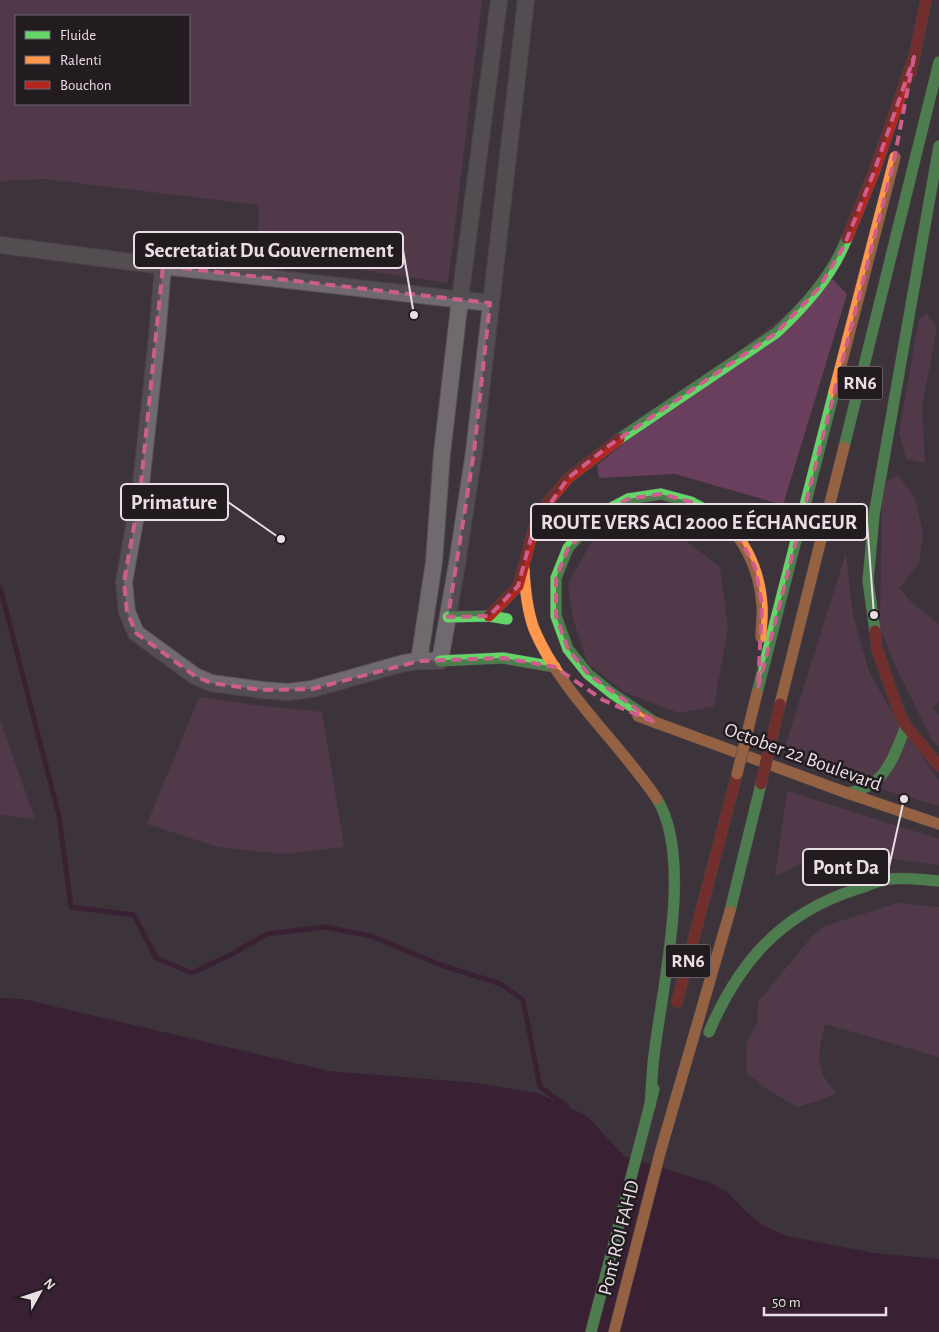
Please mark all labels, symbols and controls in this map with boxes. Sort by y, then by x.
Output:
legend [15,15,190,105]
text: Fluide [60,28,96,43]
text: Ralenti [60,53,102,68]
text: Bouchon [60,78,111,93]
callout: Secretatiat Du Gouvernement [134,232,403,268]
text: Secretatiat Du Gouvernement [144,240,394,261]
road number: RN6 [838,366,882,399]
callout: Primature [121,484,228,520]
text: Primature [131,492,217,513]
callout: ROUTE VERS ACI 2000 E ÉCHANGEUR [531,504,867,540]
text: ROUTE VERS ACI 2000 E ÉCHANGEUR [541,509,857,533]
street label: October 22 Boulevard [722,719,884,795]
callout: Pont Da [803,849,889,885]
text: Pont Da [813,857,879,878]
road number: RN6 [666,944,710,978]
street label: Pont ROI FAHD [595,1178,643,1298]
north arrow [15,1267,65,1317]
text: N [41,1276,58,1293]
scale bar [764,1284,886,1316]
text: 50 m [772,1295,801,1310]

